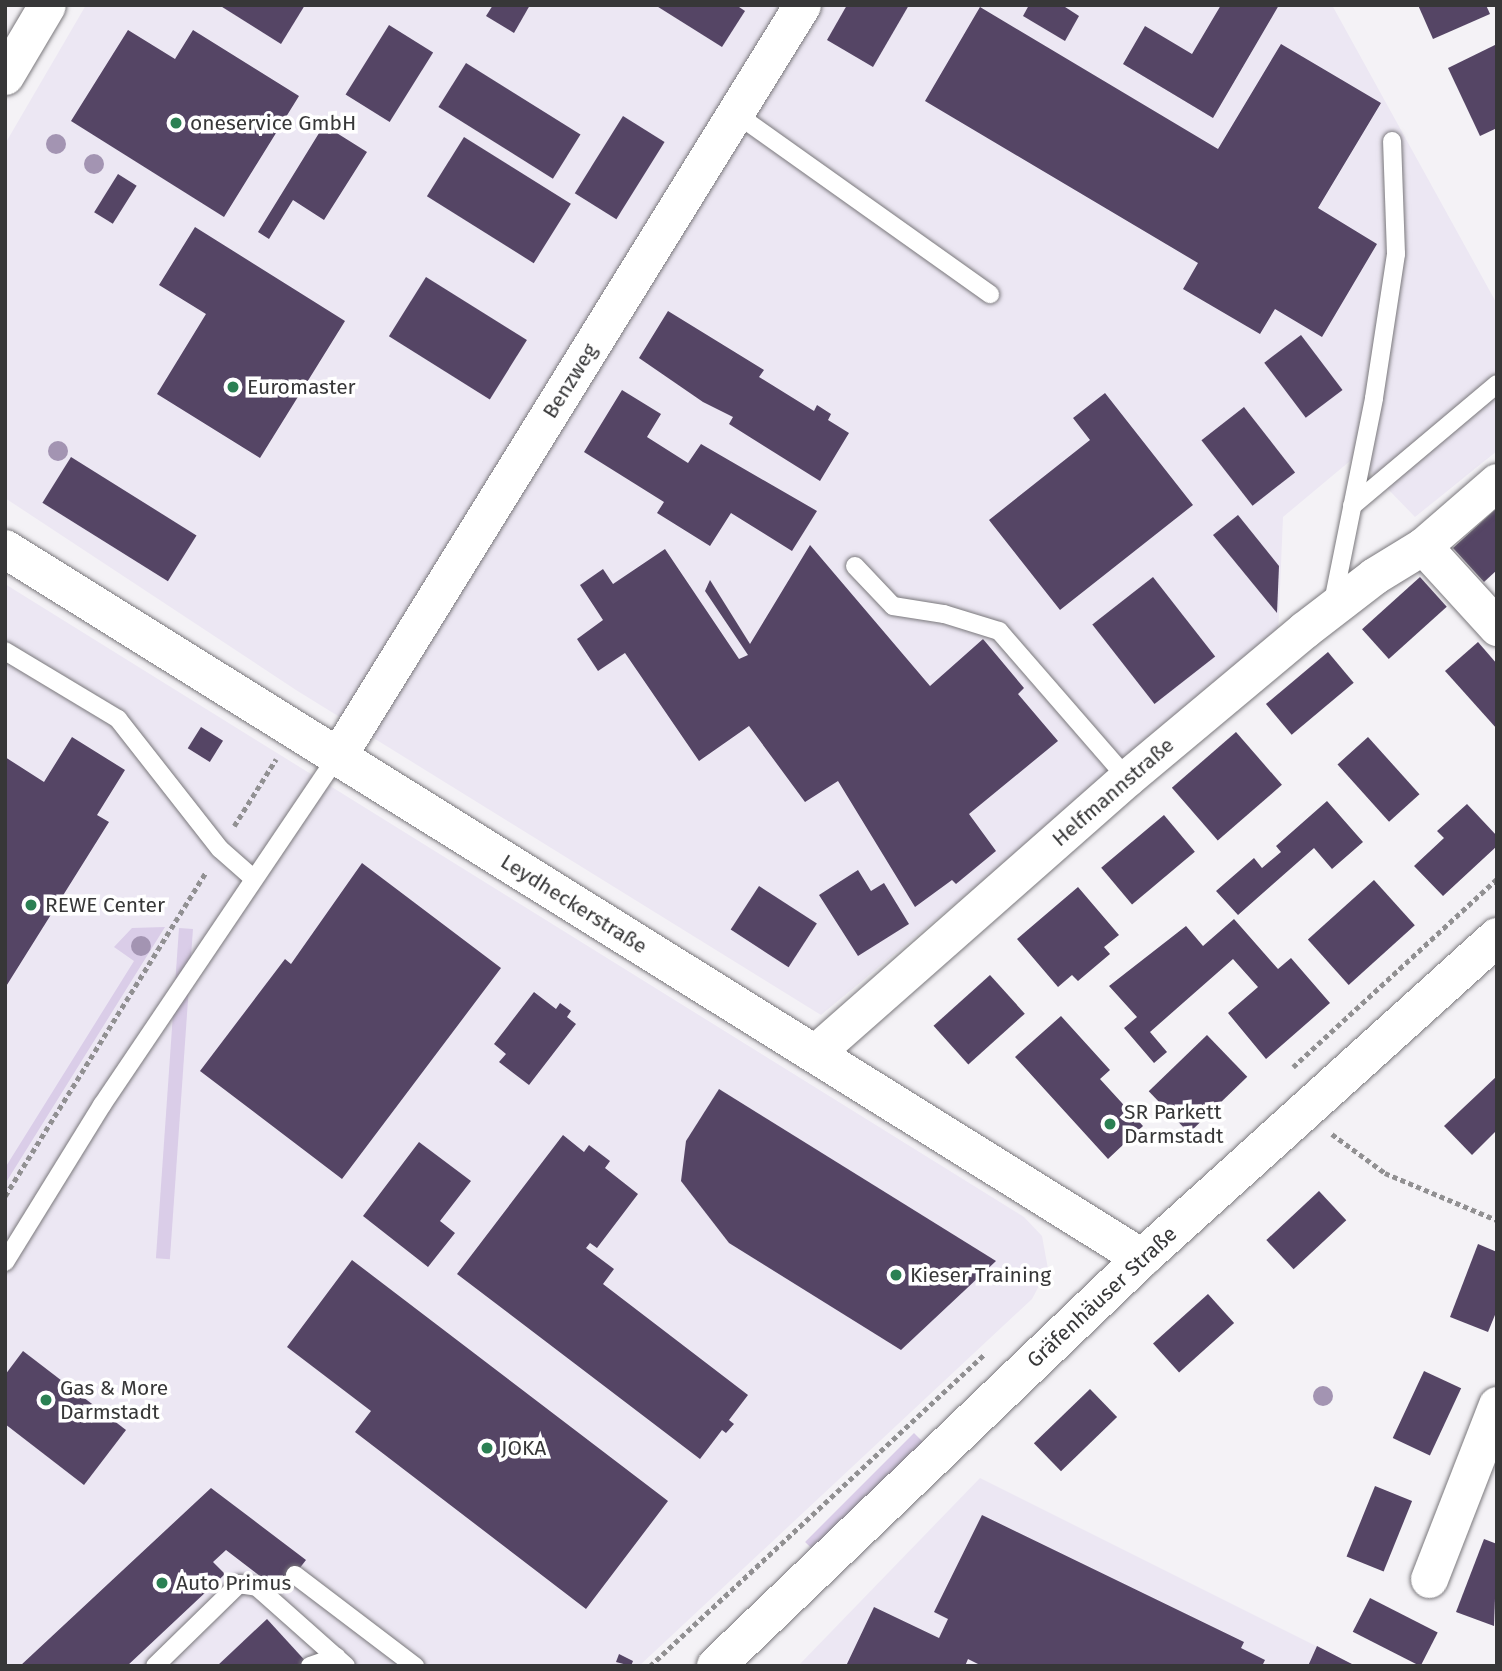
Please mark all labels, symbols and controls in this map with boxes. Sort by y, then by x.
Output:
place label: oneservice GmbH [190,110,356,136]
marker: oneservice GmbH [168,115,184,131]
street label: Benzweg [537,339,603,423]
place label: Euromaster [247,374,356,400]
marker: Euromaster [225,379,241,395]
street label: Helfmannstraße [1047,732,1179,852]
street label: Leydheckerstraße [496,849,652,959]
place label: REWE Center [45,892,165,918]
marker: REWE Center [23,897,39,913]
place label: SR Parkett Darmstadt [1124,1099,1224,1149]
marker: SR Parkett Darmstadt [1102,1116,1118,1132]
street label: Gräfenhäuser Straße [1022,1221,1182,1373]
place label: Kieser Training [910,1262,1051,1288]
marker: Kieser Training [888,1267,904,1283]
place label: Gas & More Darmstadt [60,1375,168,1425]
marker: Gas & More Darmstadt [38,1392,54,1408]
place label: JOKA [501,1435,546,1461]
marker: JOKA [479,1440,495,1456]
place label: Auto Primus [176,1570,291,1596]
marker: Auto Primus [154,1575,170,1591]

